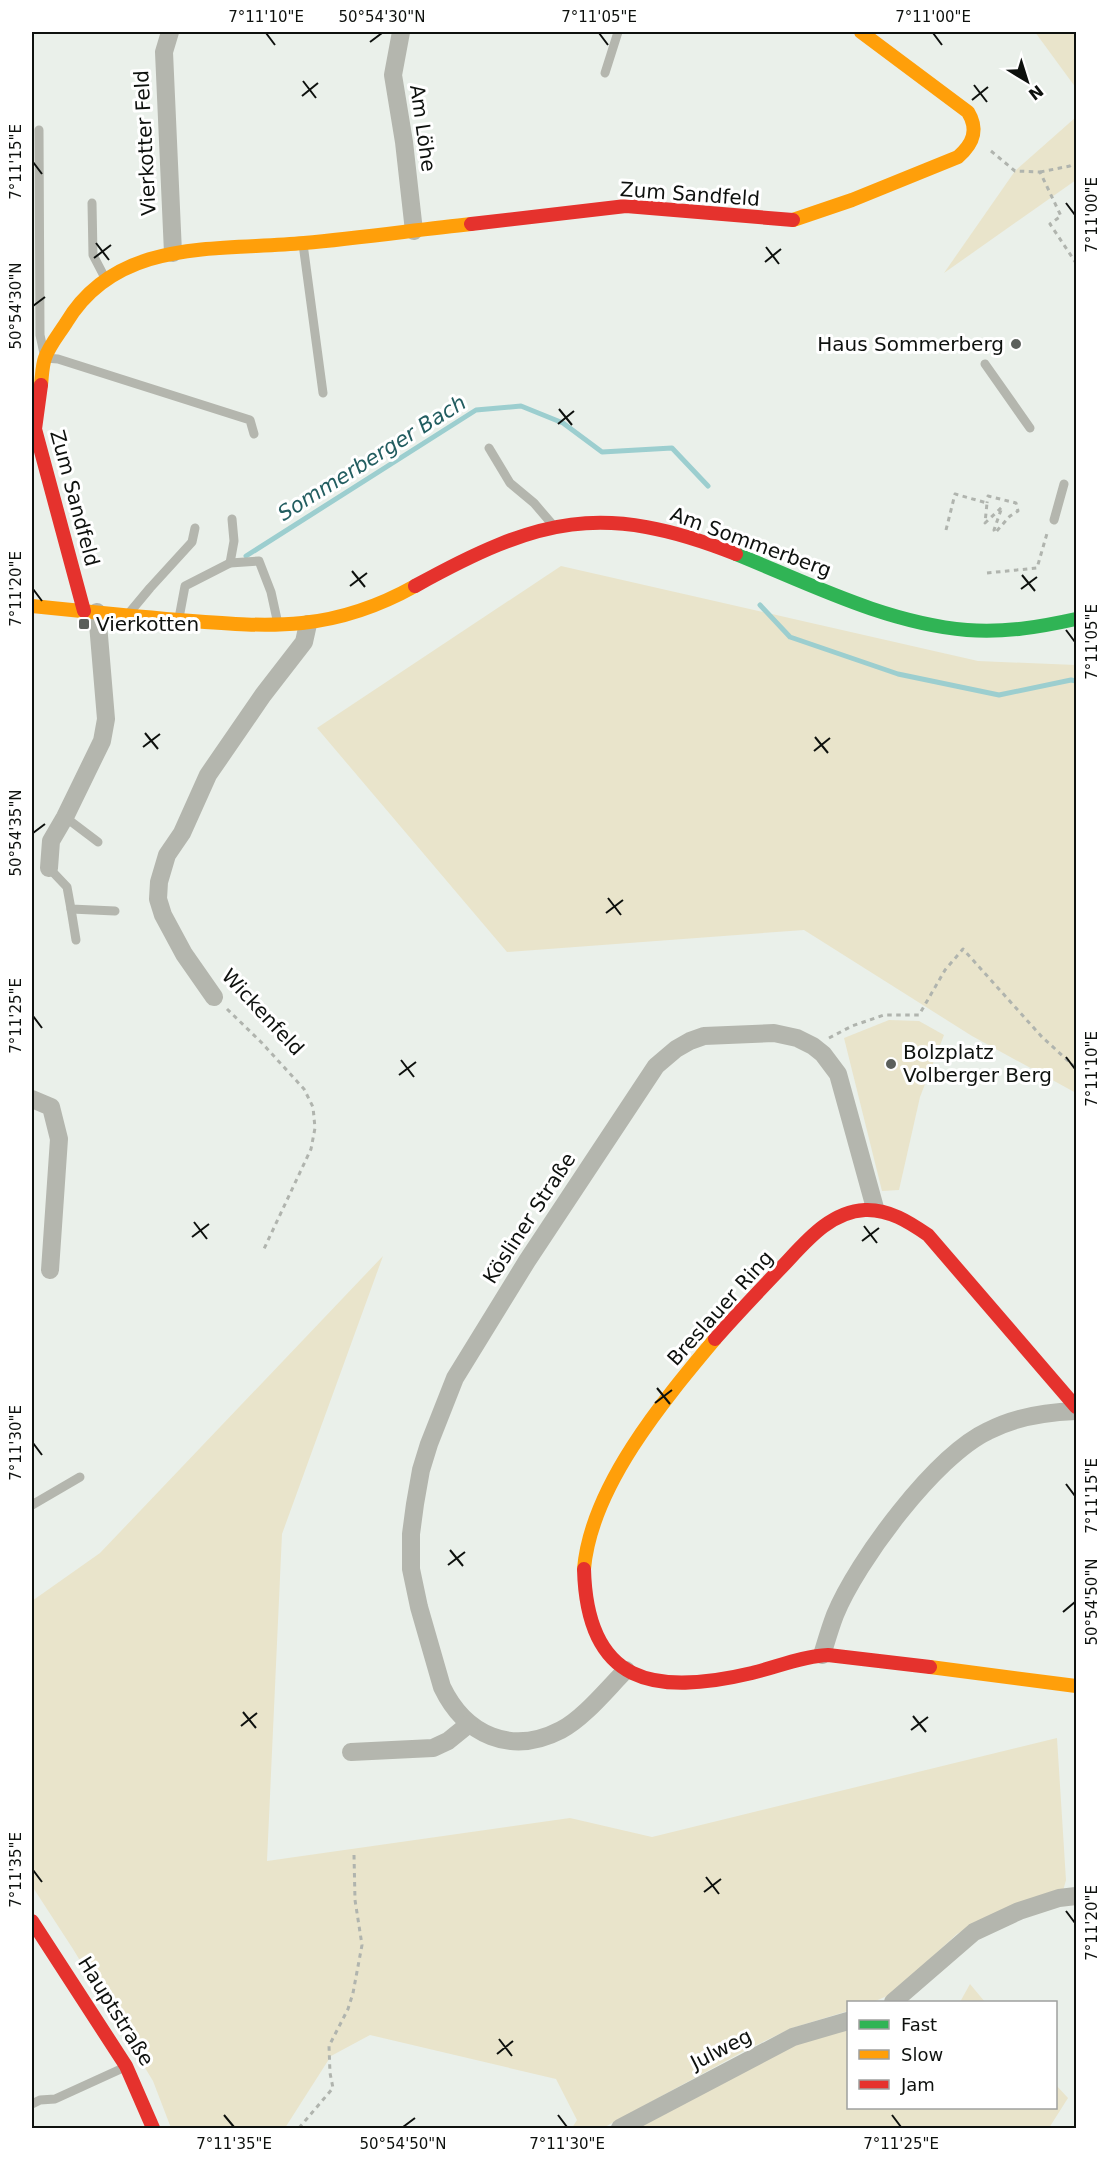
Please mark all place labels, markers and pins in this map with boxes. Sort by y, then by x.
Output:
place label: Haus Sommerberg [817,332,1004,356]
marker: Haus Sommerberg [1009,337,1023,351]
place label: Vierkotten [96,612,199,636]
marker: Vierkotten [77,617,91,631]
place label: Bolzplatz Volberger Berg [903,1040,1052,1087]
marker: Bolzplatz Volberger Berg [884,1057,898,1071]

